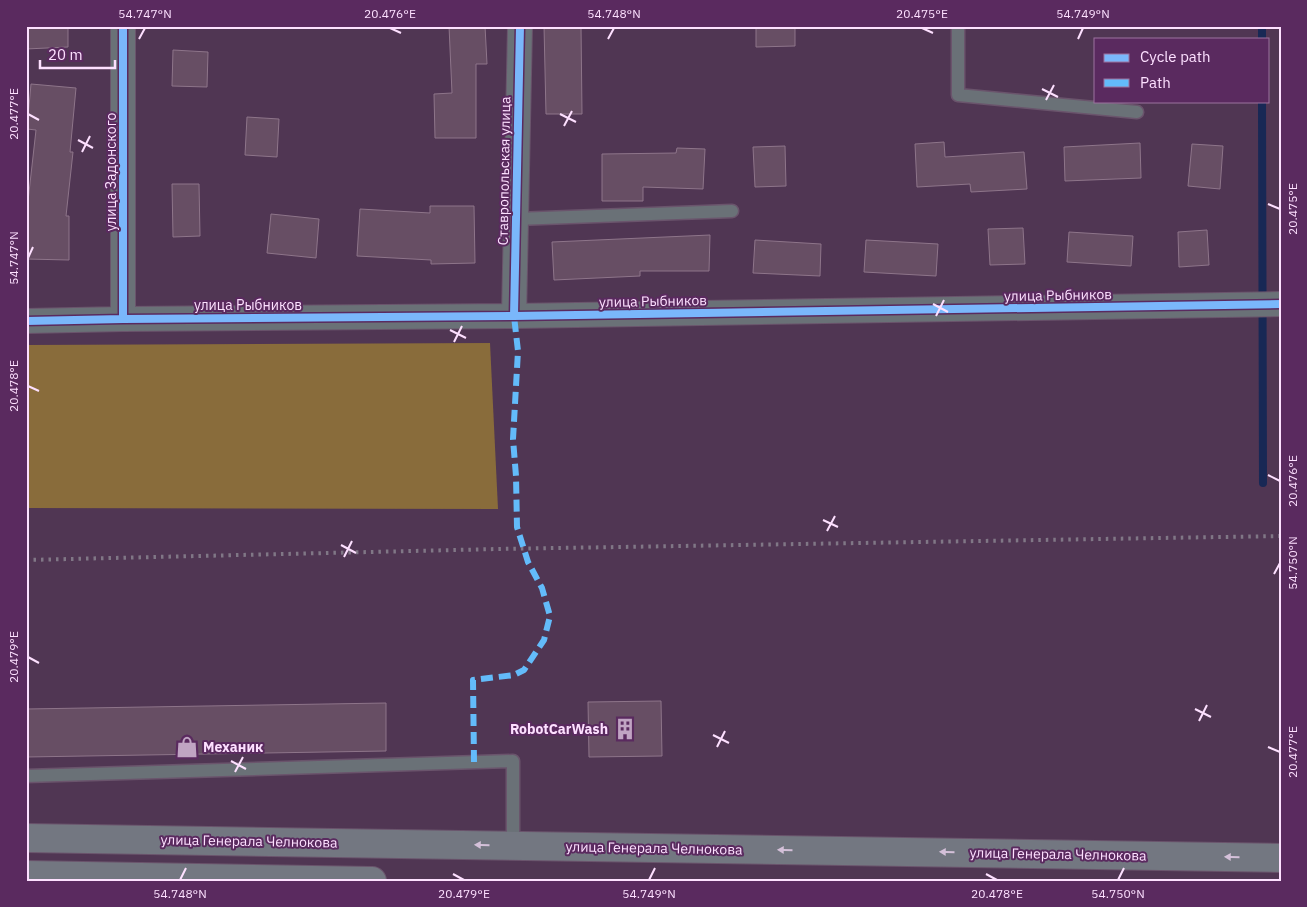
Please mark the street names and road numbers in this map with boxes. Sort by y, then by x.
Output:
street label: Ставропольская улица [494,96,514,246]
street label: улица Задонского [102,113,120,231]
street label: улица Рыбников [1004,285,1112,305]
street label: улица Рыбников [599,291,707,311]
street label: улица Рыбников [194,296,302,314]
street label: улица Генерала Челнокова [160,830,338,852]
street label: улица Генерала Челнокова [565,837,743,859]
street label: улица Генерала Челнокова [969,843,1147,865]

